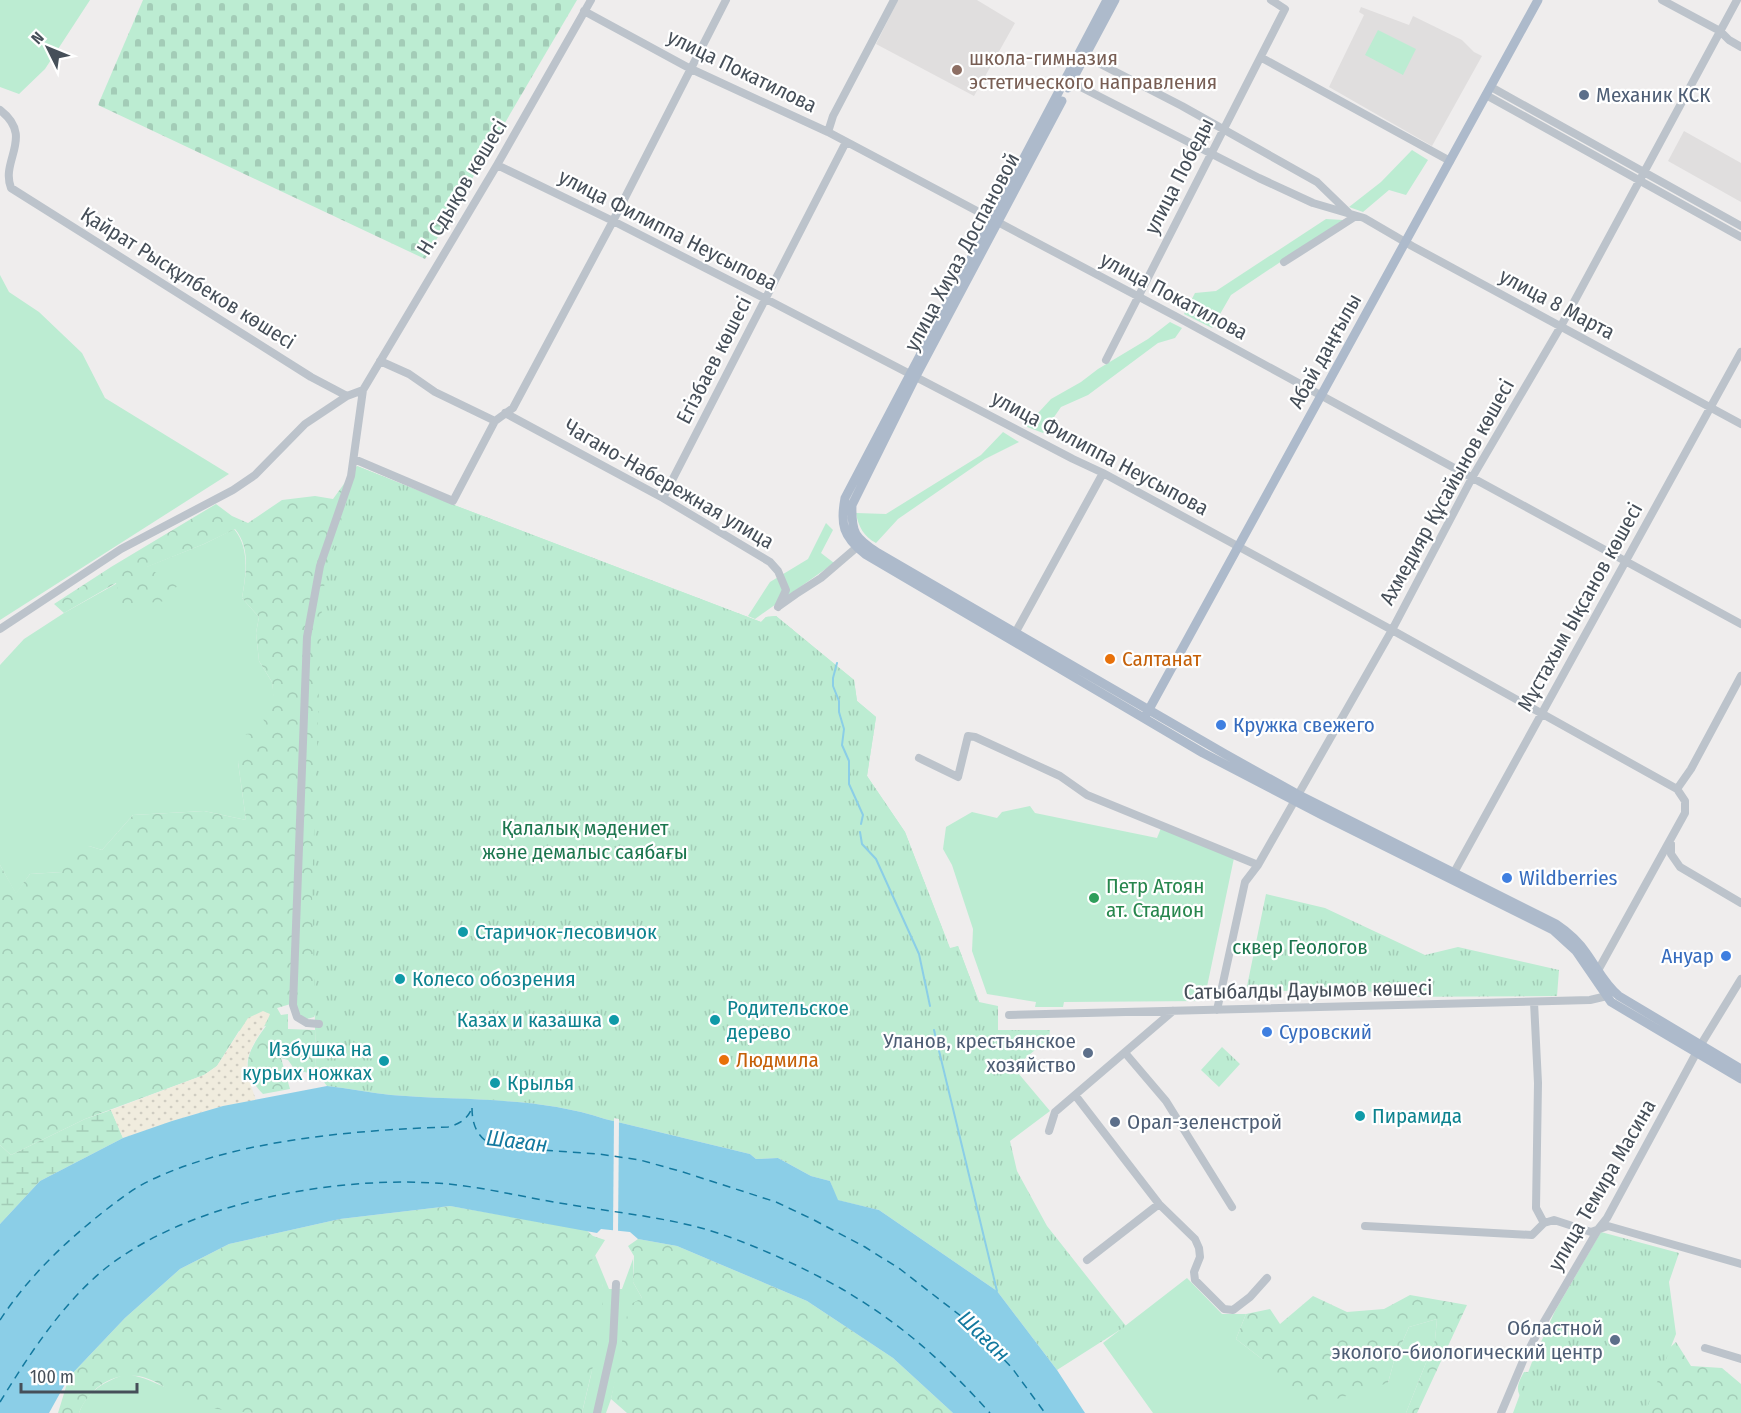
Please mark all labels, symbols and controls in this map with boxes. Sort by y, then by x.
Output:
north arrow [18,18,78,78]
street label: улица Покатилова [663,24,821,118]
text: N [27,28,48,48]
place label: школа-гимназия эстетического направления [969,45,1217,95]
marker: школа-гимназия эстетического направления [950,63,964,77]
place label: Механик КСК [1596,82,1711,108]
marker: Механик КСК [1577,88,1591,102]
street label: Н. Сдықов көшесі [411,114,513,260]
street label: улица Победы [1139,114,1219,238]
street label: улица Хиуаз Доспановой [899,148,1025,356]
street label: улица Филиппа Неусыпова [554,164,782,296]
street label: Қайрат Рысқұлбеков көшесі [76,201,300,355]
street label: улица Покатилова [1096,246,1252,346]
street label: улица 8 Марта [1495,263,1619,345]
street label: Абай даңғылы [1283,289,1367,413]
street label: Егізбаев көшесі [671,292,757,428]
street label: Ахмедияр Құсайынов көшесі [1374,374,1520,610]
street label: улица Филиппа Неусыпова [987,385,1213,521]
street label: Чагано-Набережная улица [559,413,779,555]
street label: Мұстахым Ықсанов көшесі [1512,498,1648,716]
place label: Салтанат [1122,646,1202,672]
marker: Салтанат [1103,652,1117,666]
place label: Кружка свежего [1233,712,1375,738]
marker: Кружка свежего [1214,718,1228,732]
park label: Қалалық мәдениет және демалыс саябағы [482,815,688,865]
place label: Wildberries [1519,865,1618,891]
marker: Wildberries [1500,871,1514,885]
place label: Петр Атоян ат. Стадион [1106,873,1204,923]
marker: Петр Атоян ат. Стадион [1087,891,1101,905]
place label: Старичок-лесовичок [475,919,657,945]
marker: Старичок-лесовичок [456,925,470,939]
park label: сквер Геологов [1232,934,1368,960]
place label: Ануар [1661,943,1714,969]
marker: Ануар [1719,949,1733,963]
place label: Колесо обозрения [412,966,576,992]
marker: Колесо обозрения [393,972,407,986]
street label: Сатыбалды Дауымов көшесі [1183,975,1433,1005]
place label: Родительское дерево [727,995,849,1045]
place label: Казах и казашка [457,1007,602,1033]
marker: Казах и казашка [607,1013,621,1027]
marker: Родительское дерево [708,1013,722,1027]
place label: Суровский [1279,1019,1372,1045]
marker: Суровский [1260,1025,1274,1039]
place label: Уланов, крестьянское хозяйство [882,1028,1076,1078]
place label: Избушка на курьих ножках [242,1036,373,1086]
marker: Уланов, крестьянское хозяйство [1081,1046,1095,1060]
place label: Людмила [736,1047,819,1073]
marker: Людмила [717,1053,731,1067]
marker: Избушка на курьих ножках [377,1054,391,1068]
place label: Крылья [507,1070,574,1096]
marker: Крылья [488,1076,502,1090]
street label: улица Темира Масина [1542,1095,1662,1275]
place label: Пирамида [1372,1103,1462,1129]
place label: Орал-зеленстрой [1127,1109,1282,1135]
marker: Пирамида [1353,1109,1367,1123]
marker: Орал-зеленстрой [1108,1115,1122,1129]
water label: Шаған [485,1124,549,1158]
water label: Шаған [952,1305,1016,1367]
place label: Областной эколого-биологический центр [1332,1315,1603,1365]
marker: Областной эколого-биологический центр [1608,1333,1622,1347]
scale bar [21,1356,136,1394]
text: 100 m [30,1366,74,1388]

